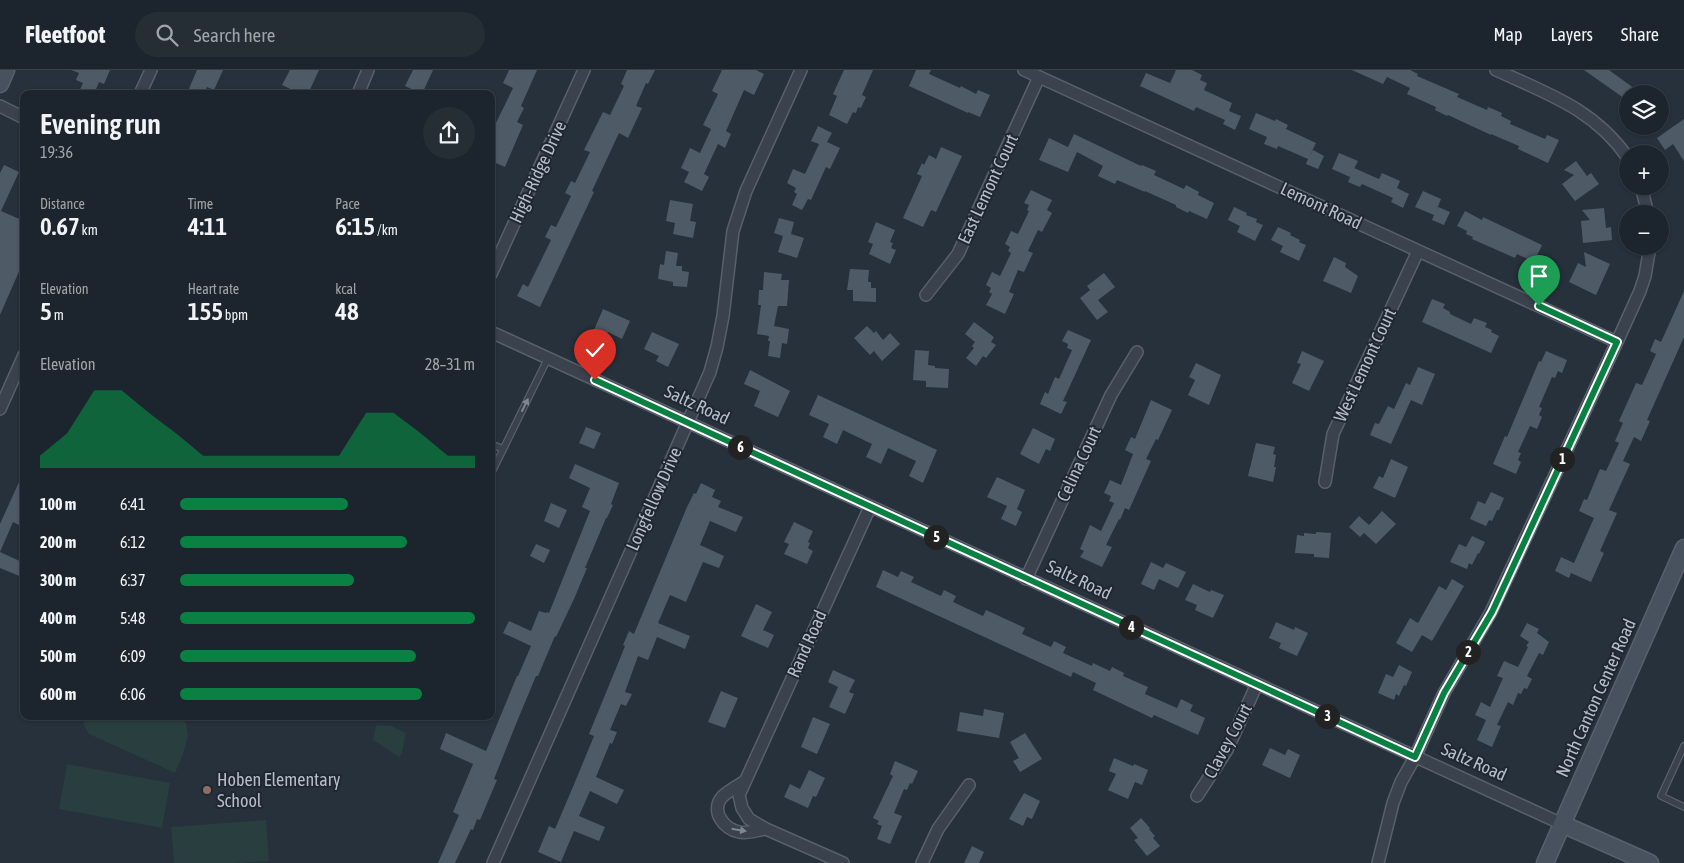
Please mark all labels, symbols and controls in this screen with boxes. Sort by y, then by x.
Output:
search box [135,12,485,57]
text: Fleetfoot [25,21,105,48]
icon: search [153,21,181,49]
text: Search here [193,24,275,46]
text: Map [1493,24,1522,45]
text: Layers [1550,24,1593,45]
text: Share [1621,24,1659,45]
map controls [1619,85,1669,255]
button: layers [1619,85,1669,135]
button: share [423,107,475,159]
text: Evening run [40,108,161,140]
street label: High-Ridge Drive [505,117,570,226]
street label: East Lemont Court [953,131,1022,247]
text: 19:36 [40,143,73,161]
button: + [1619,145,1669,195]
street label: Lemont Road [1277,178,1365,234]
text: Distance [40,196,85,212]
text: Time [188,196,213,212]
text: Pace [335,196,360,212]
button: − [1619,205,1669,255]
text: 0.67 [40,212,80,240]
text: 4:11 [188,212,227,240]
text: 6:15 [335,212,375,240]
text: km [80,222,98,238]
text: /km [375,222,398,238]
pin [1518,255,1560,306]
icon: arrive [1525,262,1553,290]
text: Elevation [40,281,89,297]
text: Heart rate [188,281,239,297]
text: kcal [335,281,357,297]
text: 5 [40,297,52,325]
text: 155 [188,297,223,325]
text: 48 [335,297,359,325]
street label: West Lemont Court [1329,305,1400,425]
text: m [52,307,64,323]
text: bpm [223,307,248,323]
pin [574,329,616,380]
icon: check [581,336,609,364]
text: Elevation [40,355,95,373]
text: 28–31 m [425,355,475,373]
street label: Saltz Road [661,380,733,429]
one-way arrow [520,398,529,413]
street label: Celina Court [1052,423,1105,505]
pin: 6 [728,434,752,460]
text: 6 [737,439,744,455]
street label: Longfellow Drive [621,444,686,554]
pin: 1 [1550,446,1574,472]
text: 1 [1559,451,1566,467]
text: 100 m [40,495,76,513]
text: 6:41 [120,495,145,513]
pin: 5 [924,524,948,550]
text: 5 [933,529,940,545]
text: 200 m [40,533,76,551]
text: 6:12 [120,533,145,551]
street label: Saltz Road [1043,555,1115,604]
text: 300 m [40,571,76,589]
text: 6:37 [120,571,145,589]
street label: Rand Road [782,607,831,681]
text: 400 m [40,609,76,627]
text: 5:48 [120,609,145,627]
pin: 4 [1118,614,1144,640]
street label: North Canton Center Road [1551,616,1640,780]
text: 4 [1128,619,1135,635]
pin: 2 [1456,640,1480,664]
text: 2 [1465,644,1472,660]
text: 500 m [40,647,76,665]
text: 6:09 [120,647,146,665]
text: 600 m [40,685,76,703]
text: 6:06 [120,685,146,703]
street label: Clavey Court [1199,700,1256,782]
pin: 3 [1314,704,1340,728]
text: 3 [1324,708,1331,724]
street label: Saltz Road [1438,738,1510,785]
place label: Hoben Elementary School [217,769,340,811]
marker: Hoben Elementary School [201,784,213,796]
one-way arrow [732,826,748,834]

